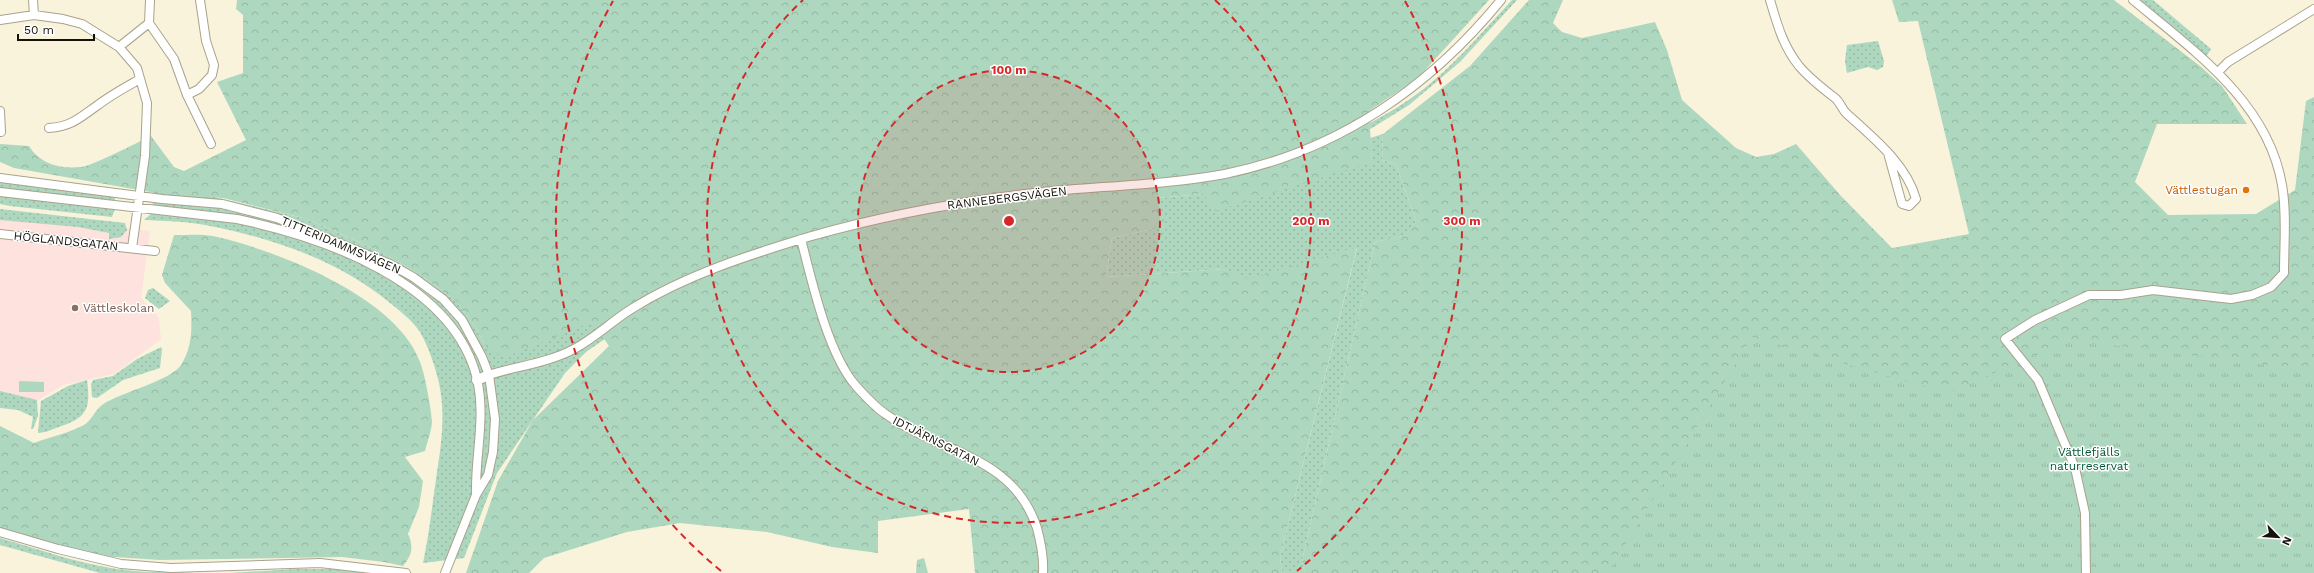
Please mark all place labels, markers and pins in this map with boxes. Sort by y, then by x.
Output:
place label: Vättlestugan [2165,183,2238,197]
marker: Vättlestugan [2241,185,2251,195]
centre of rings [1002,214,1016,228]
place label: Vättleskolan [83,301,155,315]
marker: Vättleskolan [70,303,80,313]

